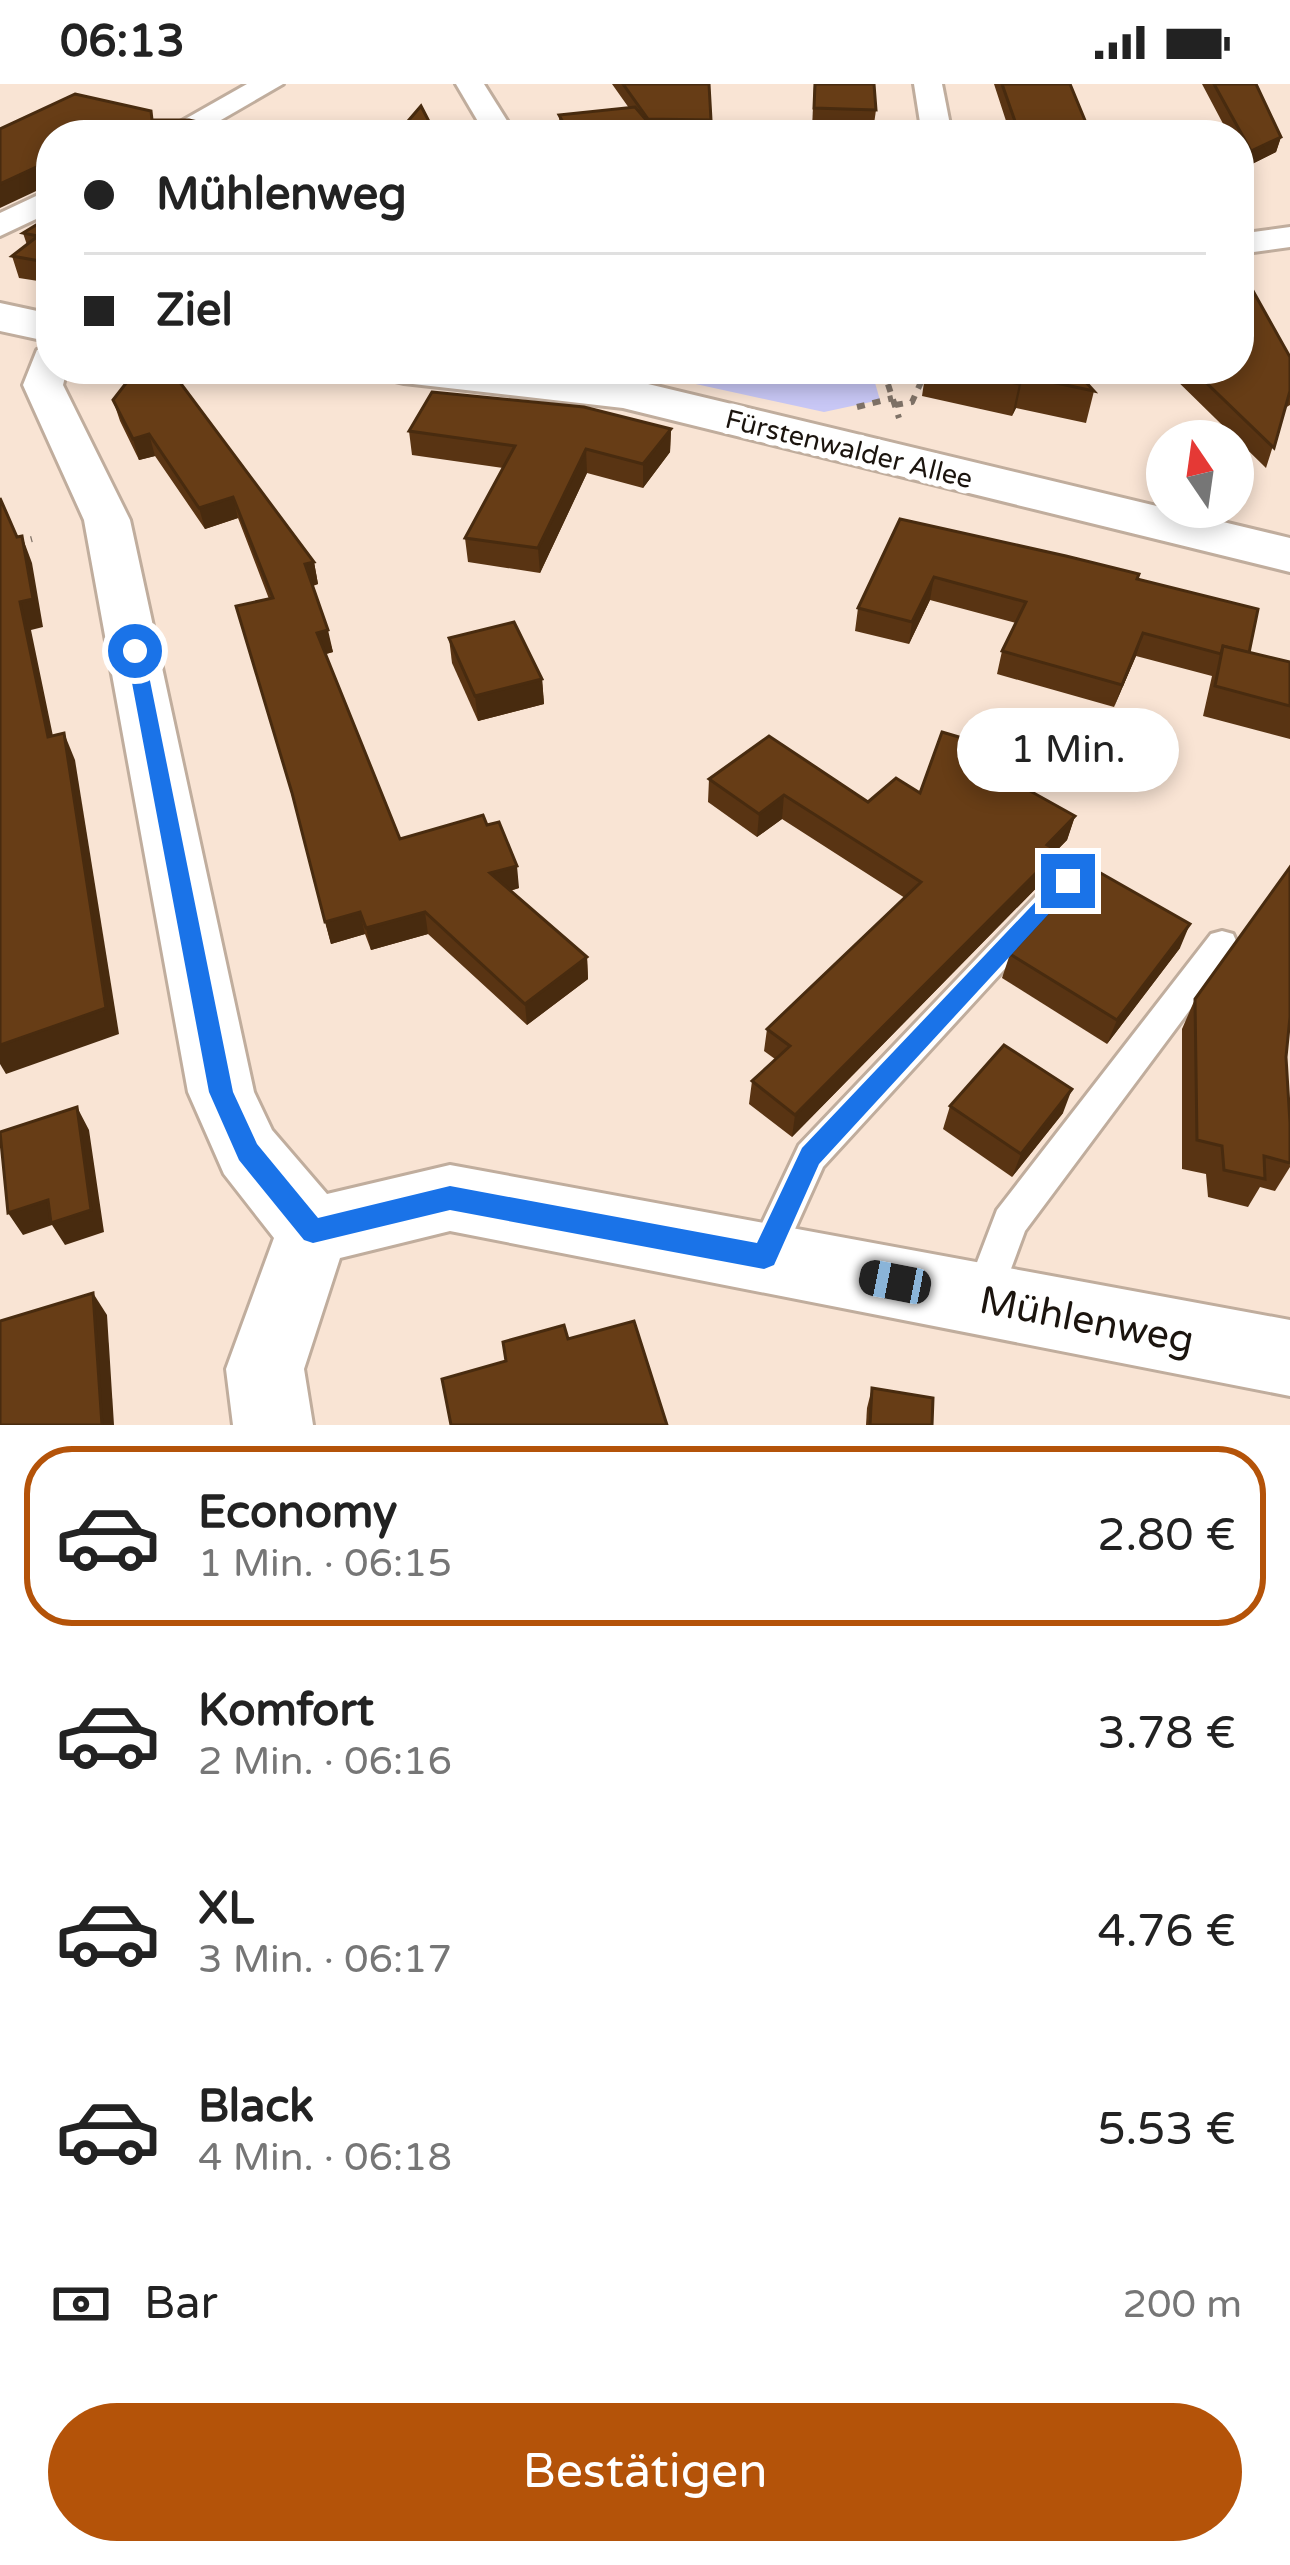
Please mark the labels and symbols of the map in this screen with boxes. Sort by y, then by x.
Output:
street label: Fürstenwalder Allee [722,403,976,496]
north arrow [1146,420,1254,528]
route start [108,624,162,678]
callout: 1 Min. [957,707,1179,791]
route end [1041,854,1095,908]
car [856,1257,934,1307]
street label: Mühlenweg [976,1277,1198,1364]

